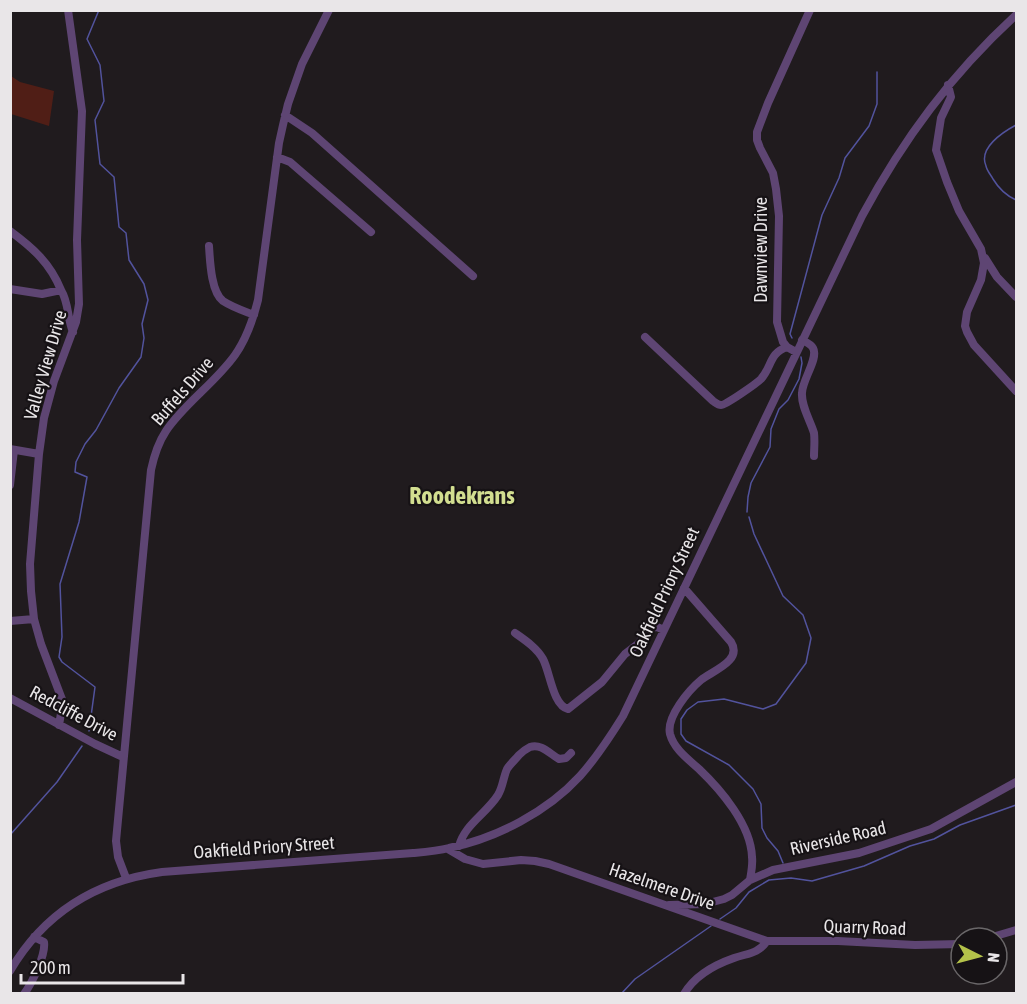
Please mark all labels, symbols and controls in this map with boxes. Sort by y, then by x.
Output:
street label: Dawnview Drive [750,197,771,303]
street label: Valley View Drive [19,308,71,422]
street label: Buffels Drive [147,353,217,429]
district label: Roodekrans [409,482,515,509]
street label: Oakfield Priory Street [625,524,703,660]
street label: Redcliffe Drive [26,681,122,745]
street label: Riverside Road [788,817,888,859]
street label: Oakfield Priory Street [193,832,335,862]
street label: Hazelmere Drive [607,858,717,914]
street label: Quarry Road [823,915,907,939]
north arrow [949,926,1009,986]
scale bar [21,947,183,985]
text: N [984,952,1003,963]
text: 200 m [30,957,71,978]

